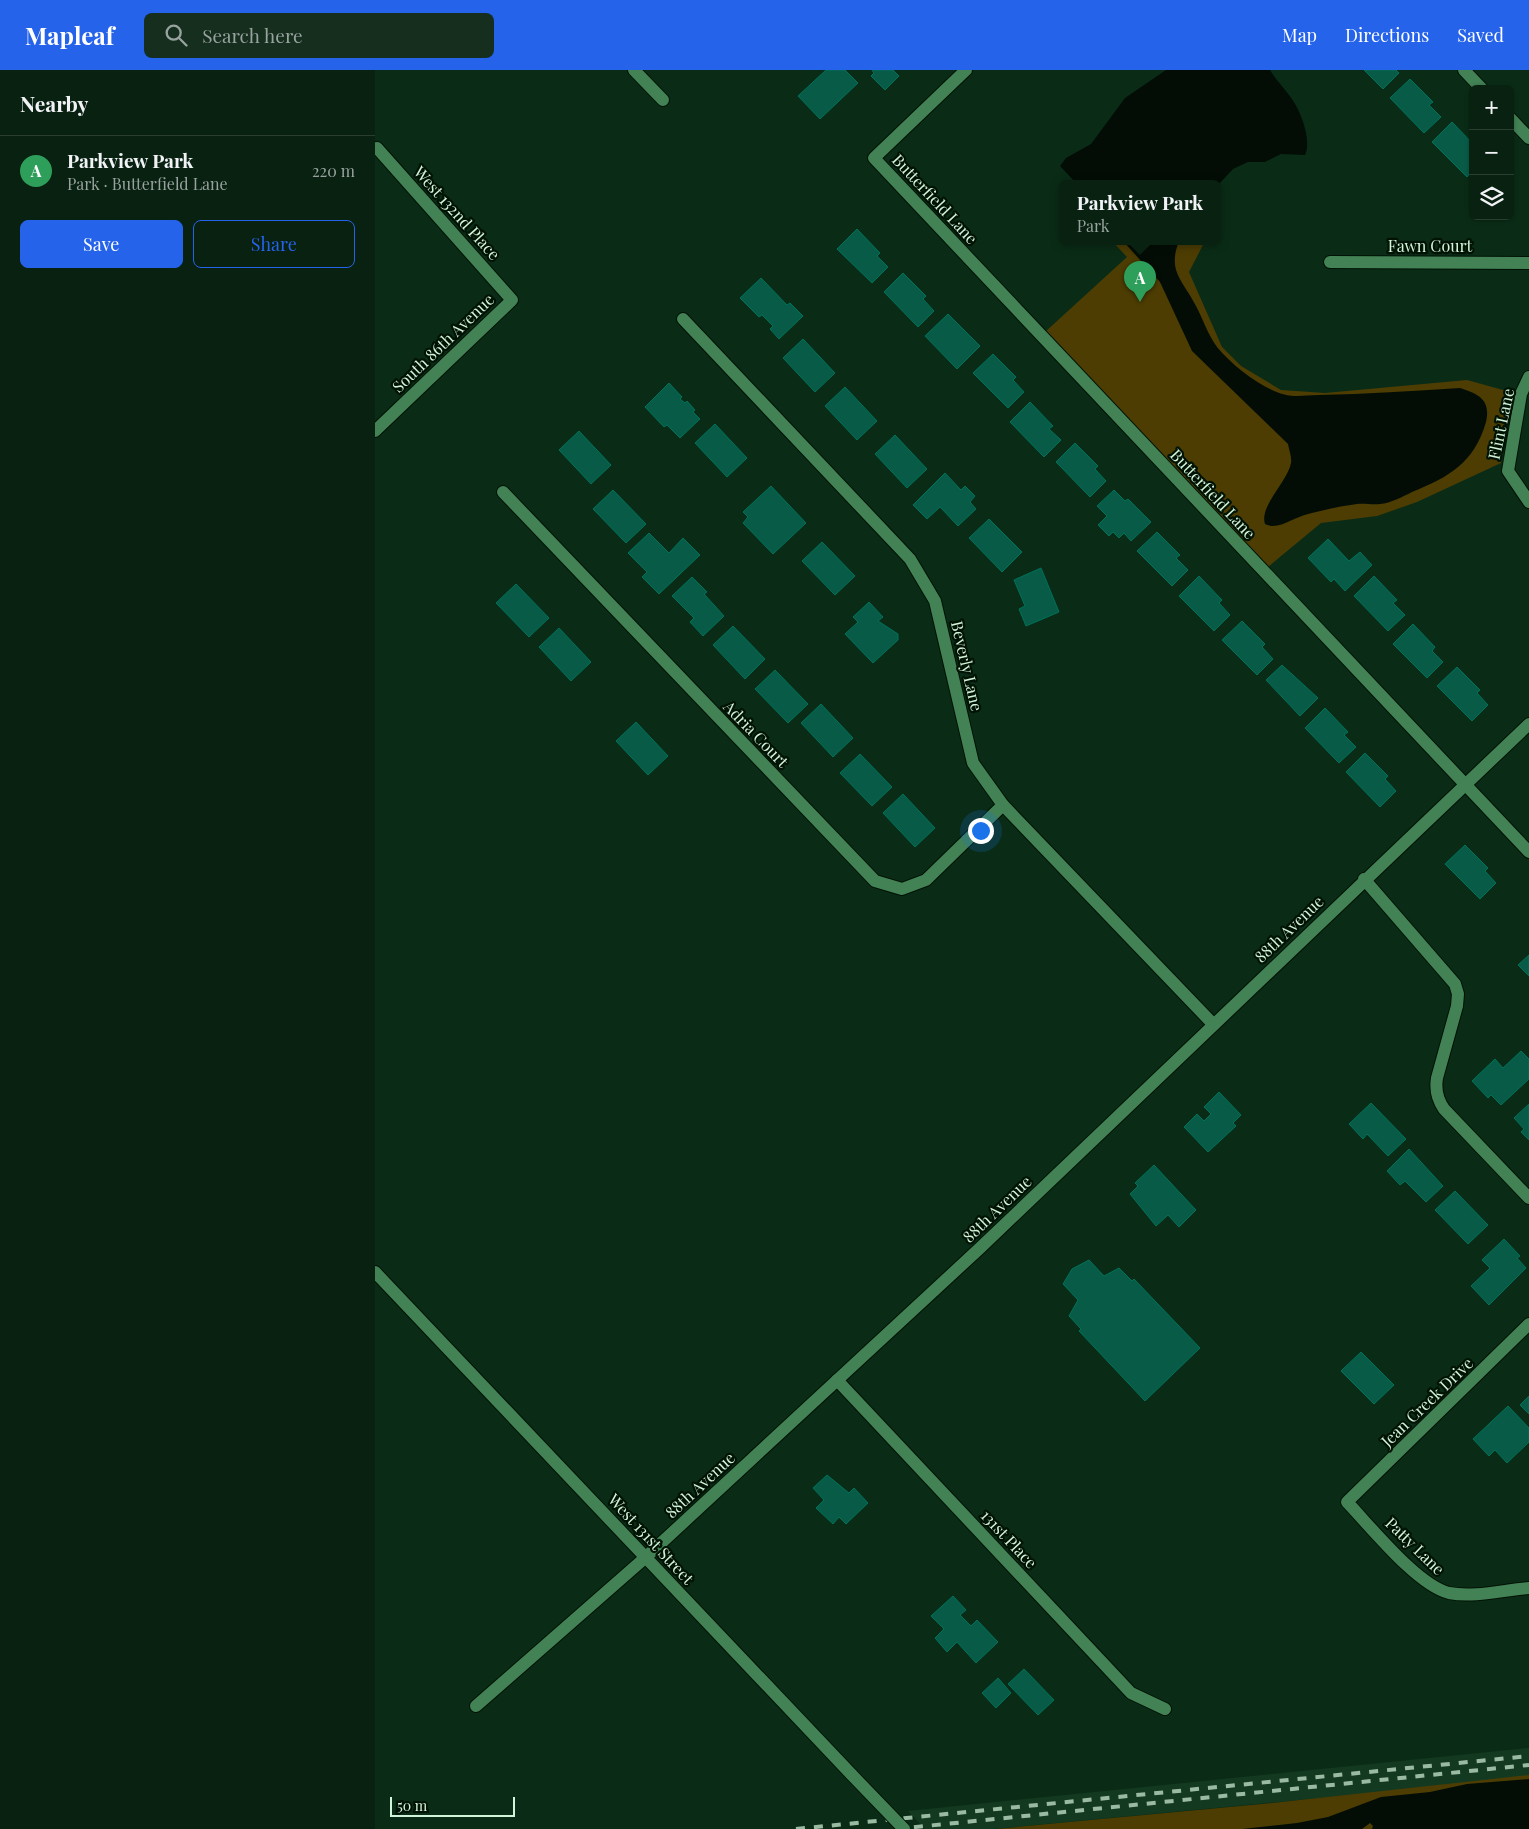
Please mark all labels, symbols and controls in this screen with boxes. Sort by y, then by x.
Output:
search box [144,13,494,58]
text: Mapleaf [25,19,114,51]
icon: search [162,21,190,49]
text: Search here [202,22,303,48]
text: Map [1282,23,1317,47]
text: Directions [1345,23,1429,47]
text: Saved [1457,23,1504,47]
map controls [1469,85,1514,220]
button: + [1469,85,1514,130]
text: Nearby [20,89,89,117]
button: − [1469,130,1514,175]
text: Parkview Park [67,147,193,173]
street label: Butterfield Lane [888,149,983,248]
text: A [31,160,41,181]
text: 220 m [312,160,355,181]
street label: West 132nd Place [409,161,505,264]
text: Park · Butterfield Lane [67,173,228,194]
button: layers [1469,175,1514,220]
popup [1059,180,1221,245]
text: Parkview Park [1077,189,1203,215]
text: Park [1077,215,1110,236]
button: Save [20,220,183,268]
button: Share [193,220,355,268]
street label: Fawn Court [1388,235,1473,256]
pin: A [1124,261,1156,302]
street label: South 86th Avenue [387,289,498,397]
street label: Flint Lane [1483,386,1518,461]
street label: Butterfield Lane [1166,444,1261,543]
street label: Beverly Lane [947,619,988,713]
street label: Adria Court [719,695,794,772]
your location [968,818,994,844]
street label: 88th Avenue [1250,891,1328,967]
street label: 88th Avenue [958,1171,1036,1247]
street label: Jean Creek Drive [1375,1352,1477,1452]
street label: 88th Avenue [660,1447,739,1522]
street label: West 131st Street [603,1488,699,1589]
street label: 131st Place [977,1505,1042,1572]
street label: Patty Lane [1381,1512,1449,1579]
scale bar [390,1794,515,1817]
text: 50 m [397,1796,427,1815]

